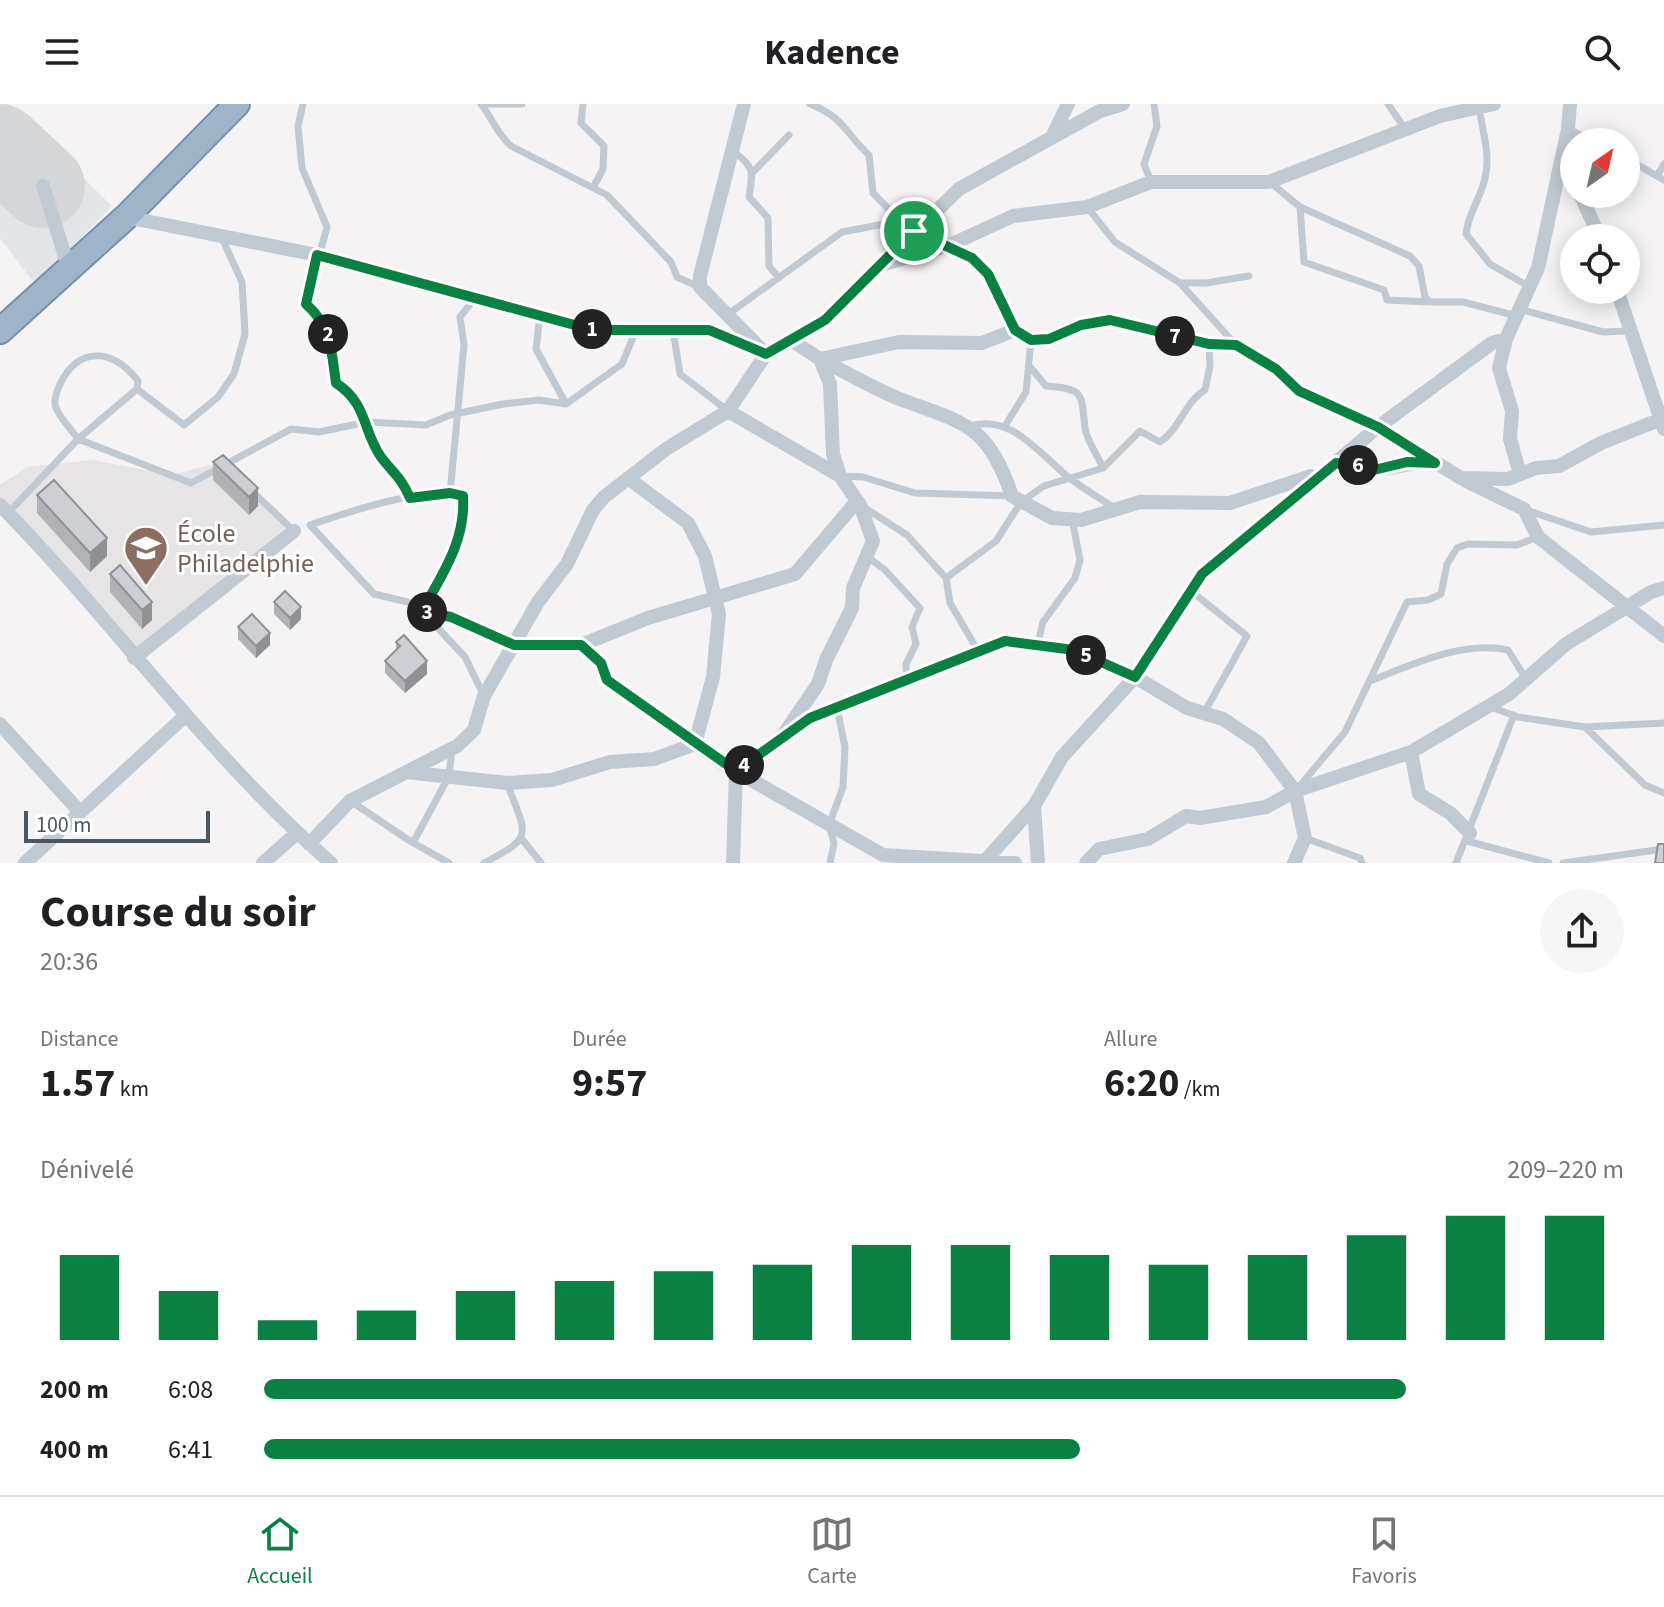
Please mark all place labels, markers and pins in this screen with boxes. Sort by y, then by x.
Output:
pin [880,197,948,265]
pin: 1 [572,309,612,349]
pin: 2 [308,314,348,354]
pin: 7 [1155,316,1195,356]
pin: 6 [1338,445,1378,485]
place label: École Philadelphie [177,515,314,582]
school or university icon: École Philadelphie [122,524,170,587]
pin: 3 [407,592,447,632]
pin: 5 [1066,635,1106,675]
pin: 4 [724,745,764,785]

